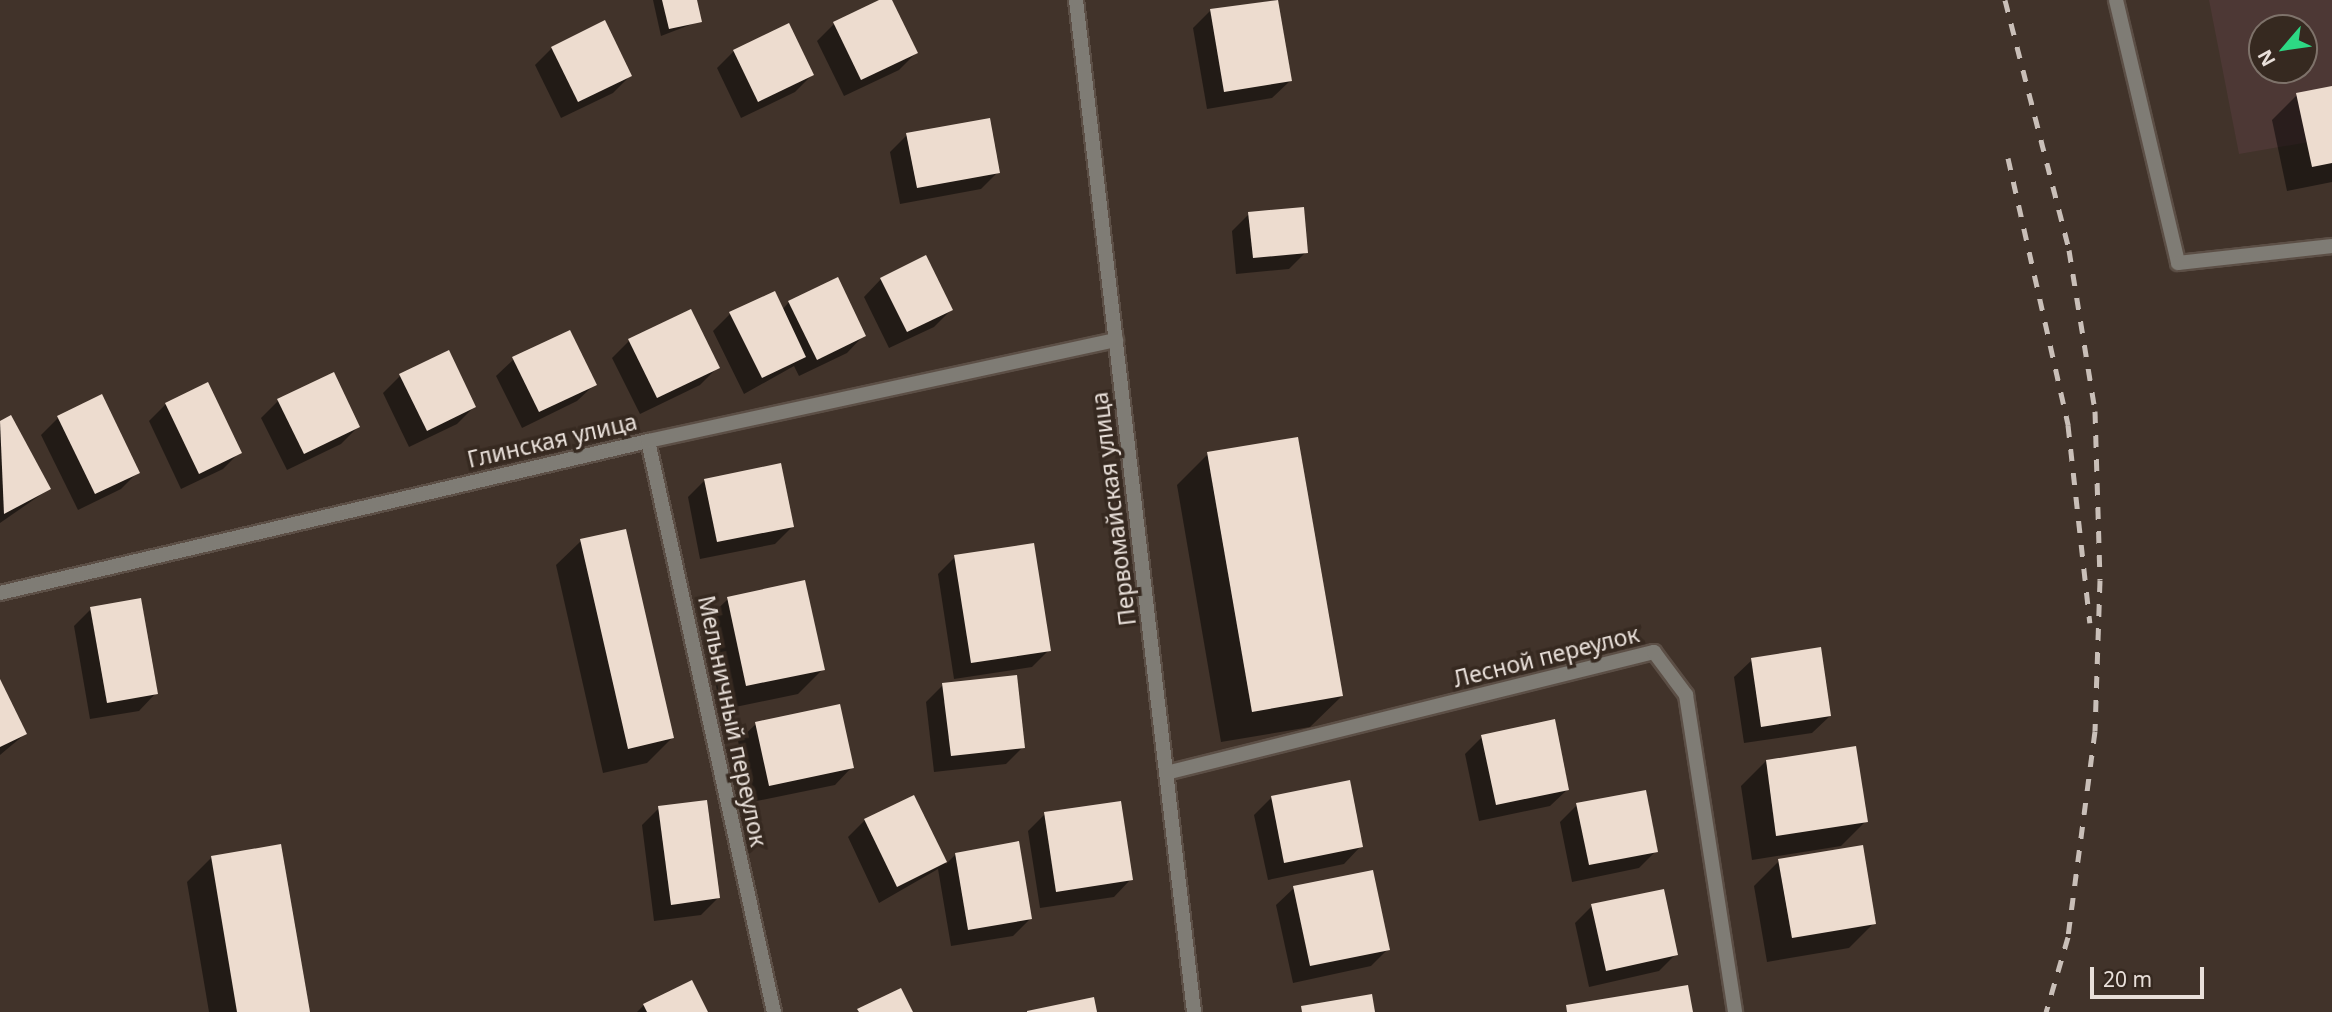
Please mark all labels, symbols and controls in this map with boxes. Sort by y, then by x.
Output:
north arrow [2248,14,2318,84]
text: N [2251,45,2282,71]
street label: Первомайская улица [1085,391,1141,627]
street label: Глинская улица [464,407,640,473]
street label: Мельничный переулок [693,593,773,849]
street label: Лесной переулок [1450,620,1642,692]
scale bar [2094,953,2208,997]
text: 20 m [2103,965,2152,993]

